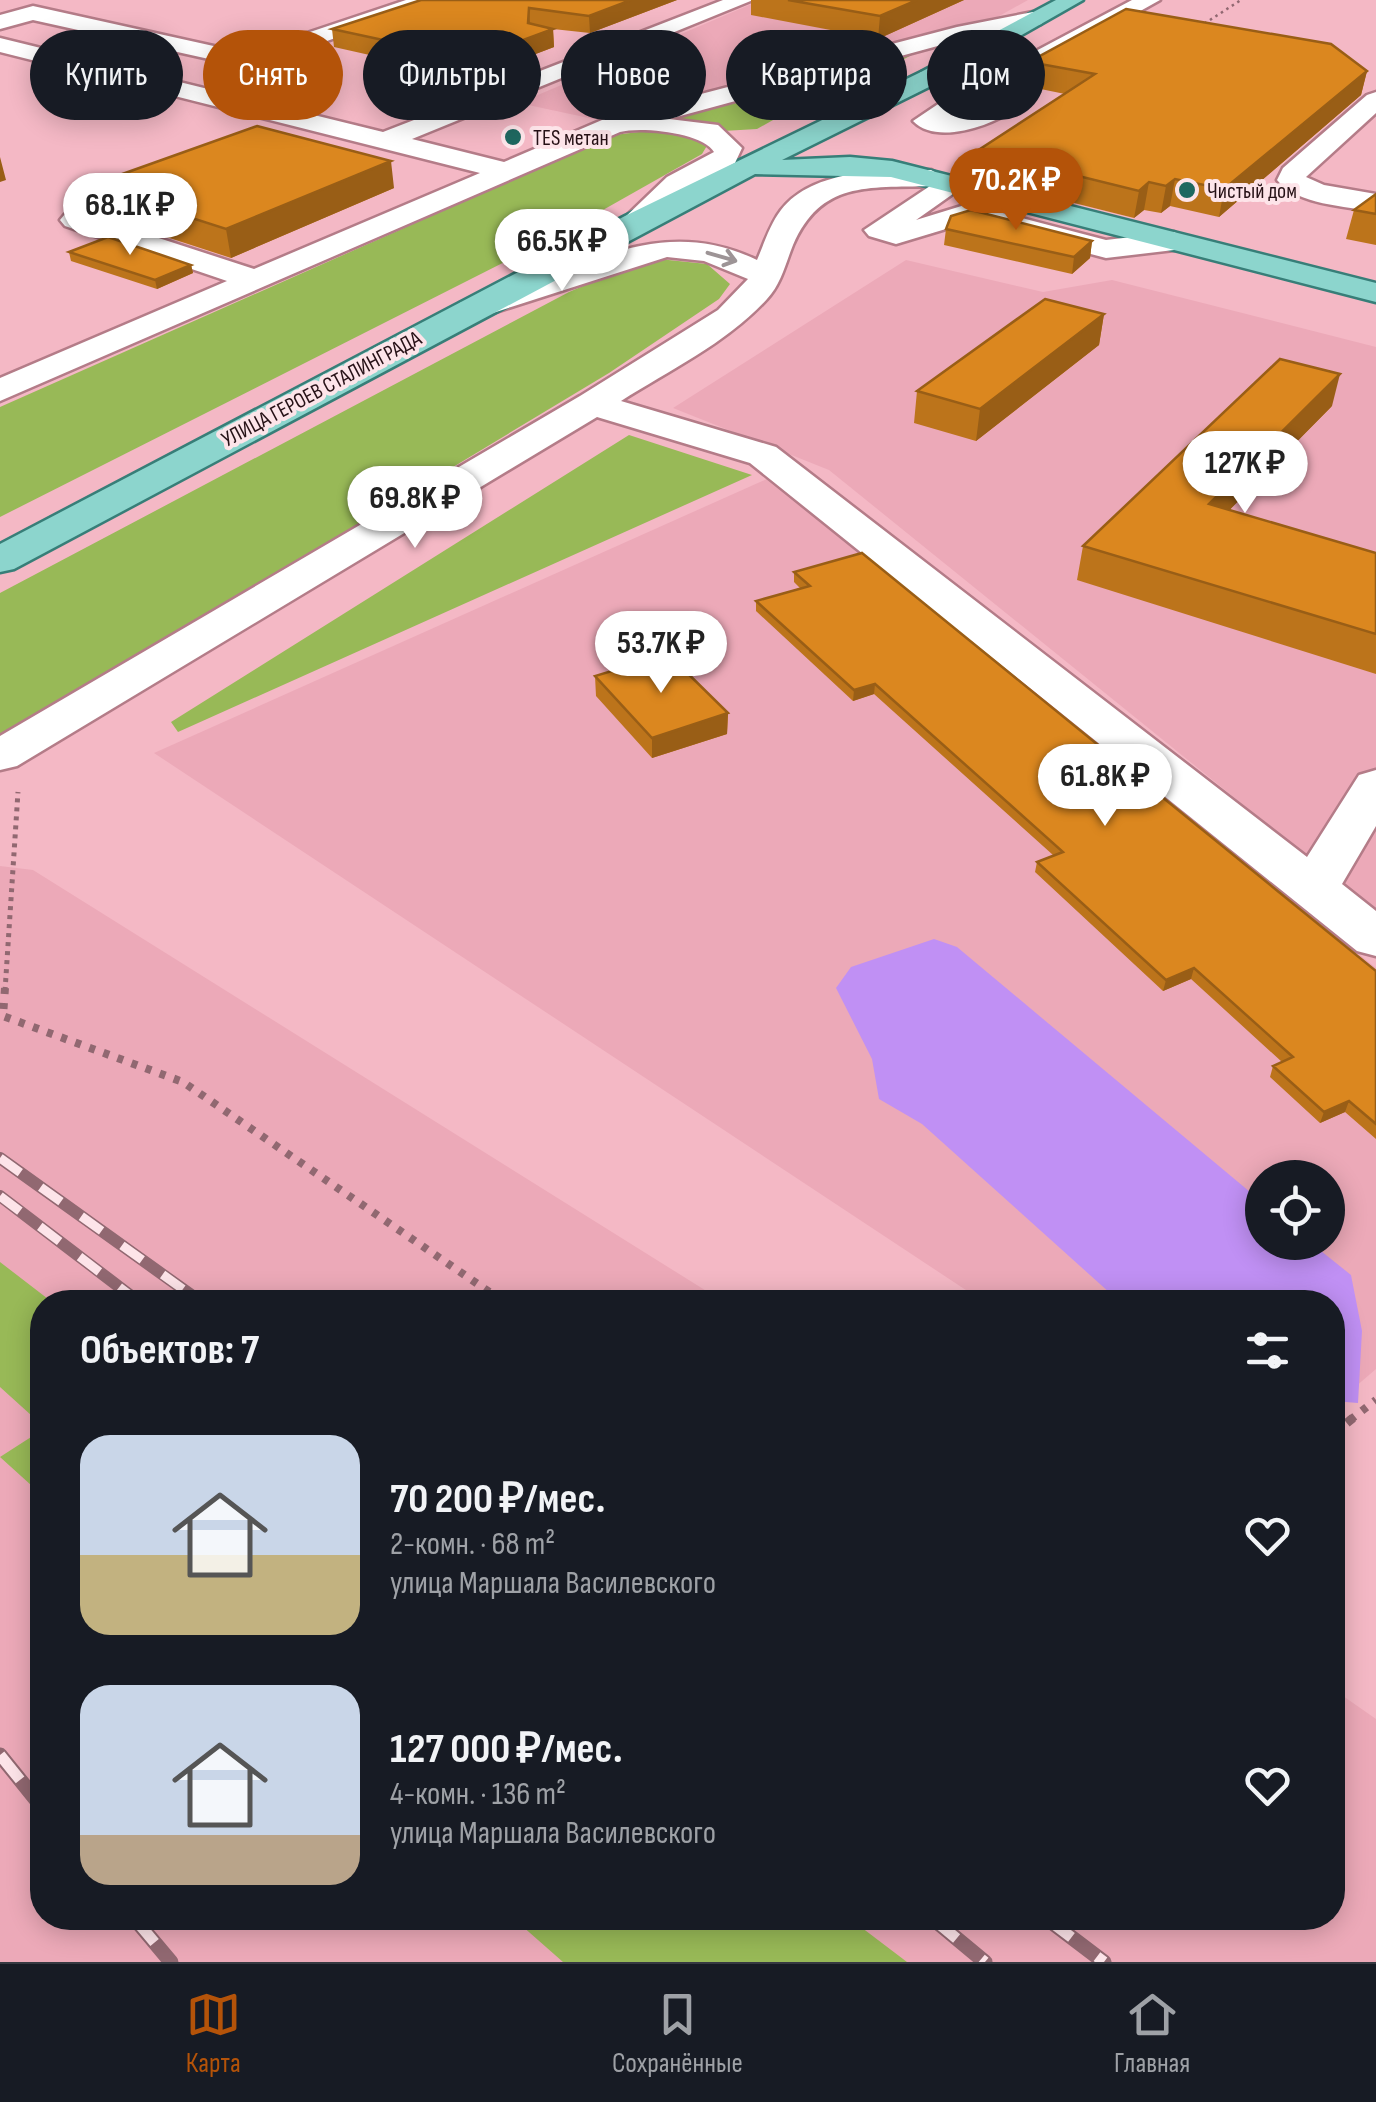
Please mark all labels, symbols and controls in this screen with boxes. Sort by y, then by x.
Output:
chip: Купить [30,30,183,120]
chip: Снять [203,30,343,120]
chip: Фильтры [363,30,541,120]
chip: Новое [561,30,706,120]
chip: Квартира [726,30,907,120]
chip: Дом [927,30,1045,120]
place label: TES метан [533,125,609,152]
marker: TES метан [502,126,524,148]
pin: 70.2K ₽ [924,148,1108,233]
text: 70.2K ₽ [971,161,1061,200]
pin: 68.1K ₽ [38,173,222,258]
place label: Чистый дом [1207,178,1297,205]
marker: Чистый дом [1176,179,1198,201]
text: 68.1K ₽ [85,186,175,225]
pin: 66.5K ₽ [470,209,654,294]
text: 66.5K ₽ [517,222,607,261]
one-way arrow [706,249,737,267]
street label: УЛИЦА ГЕРОЕВ СТАЛИНГРАДА [217,325,427,453]
pin: 127K ₽ [1164,431,1326,516]
text: 127K ₽ [1205,444,1285,483]
pin: 69.8K ₽ [323,466,507,551]
text: 69.8K ₽ [369,479,461,518]
pin: 53.7K ₽ [569,611,753,696]
text: 53.7K ₽ [617,624,705,663]
pin: 61.8K ₽ [1013,744,1197,829]
text: 61.8K ₽ [1060,757,1150,796]
map controls [1245,1160,1345,1260]
button: locate [1245,1160,1345,1260]
icon: filters [1240,1323,1295,1378]
text: Объектов: 7 [80,1325,259,1376]
text: 70 200 ₽/мес. [390,1474,605,1525]
icon: home [160,1475,280,1595]
icon: heart [1240,1508,1295,1563]
text: 2-комн. · 68 m² [390,1525,555,1564]
text: улица Маршала Василевского [390,1564,716,1603]
text: 127 000 ₽/мес. [390,1724,623,1775]
icon: home [160,1725,280,1845]
icon: heart [1240,1758,1295,1813]
text: 4-комн. · 136 m² [390,1775,566,1814]
text: улица Маршала Василевского [390,1814,716,1853]
tab: Карта [186,1987,241,2080]
tab: Сохранённые [612,1987,743,2080]
tab: Главная [1114,1987,1190,2080]

